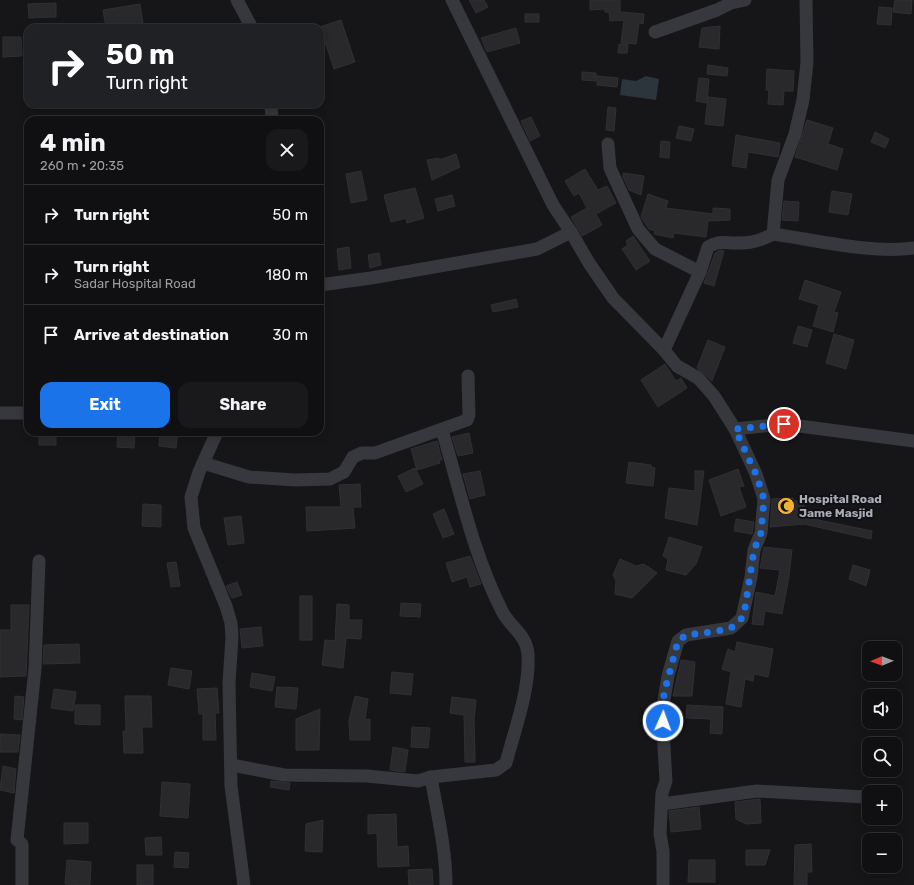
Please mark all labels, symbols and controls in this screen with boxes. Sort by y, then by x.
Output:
text: 50 m [106,38,175,71]
icon: right [40,40,92,92]
text: Turn right [106,72,188,94]
text: 4 min [40,129,106,157]
button: close [266,129,308,171]
text: 260 m · 20:35 [40,158,124,173]
icon: right [40,204,62,226]
text: Turn right [74,206,149,224]
text: 50 m [273,206,308,224]
text: Turn right [74,258,149,276]
icon: right [40,264,62,286]
text: 180 m [266,266,308,284]
text: Sadar Hospital Road [74,276,196,291]
icon: arrive [40,324,62,346]
text: Arrive at destination [74,326,229,344]
text: 30 m [272,326,308,344]
button: Exit [40,382,170,428]
button: Share [178,382,308,428]
pin [767,407,801,441]
icon: arrive [773,413,795,435]
place label: Hospital Road Jame Masjid [799,492,882,520]
mosque icon: Hospital Road Jame Masjid [776,496,796,516]
north arrow [862,641,902,681]
map controls [862,641,902,873]
button: sound [862,689,902,729]
position arrow [642,700,684,742]
button: search [862,737,902,777]
button: + [862,785,902,825]
button: − [862,833,902,873]

